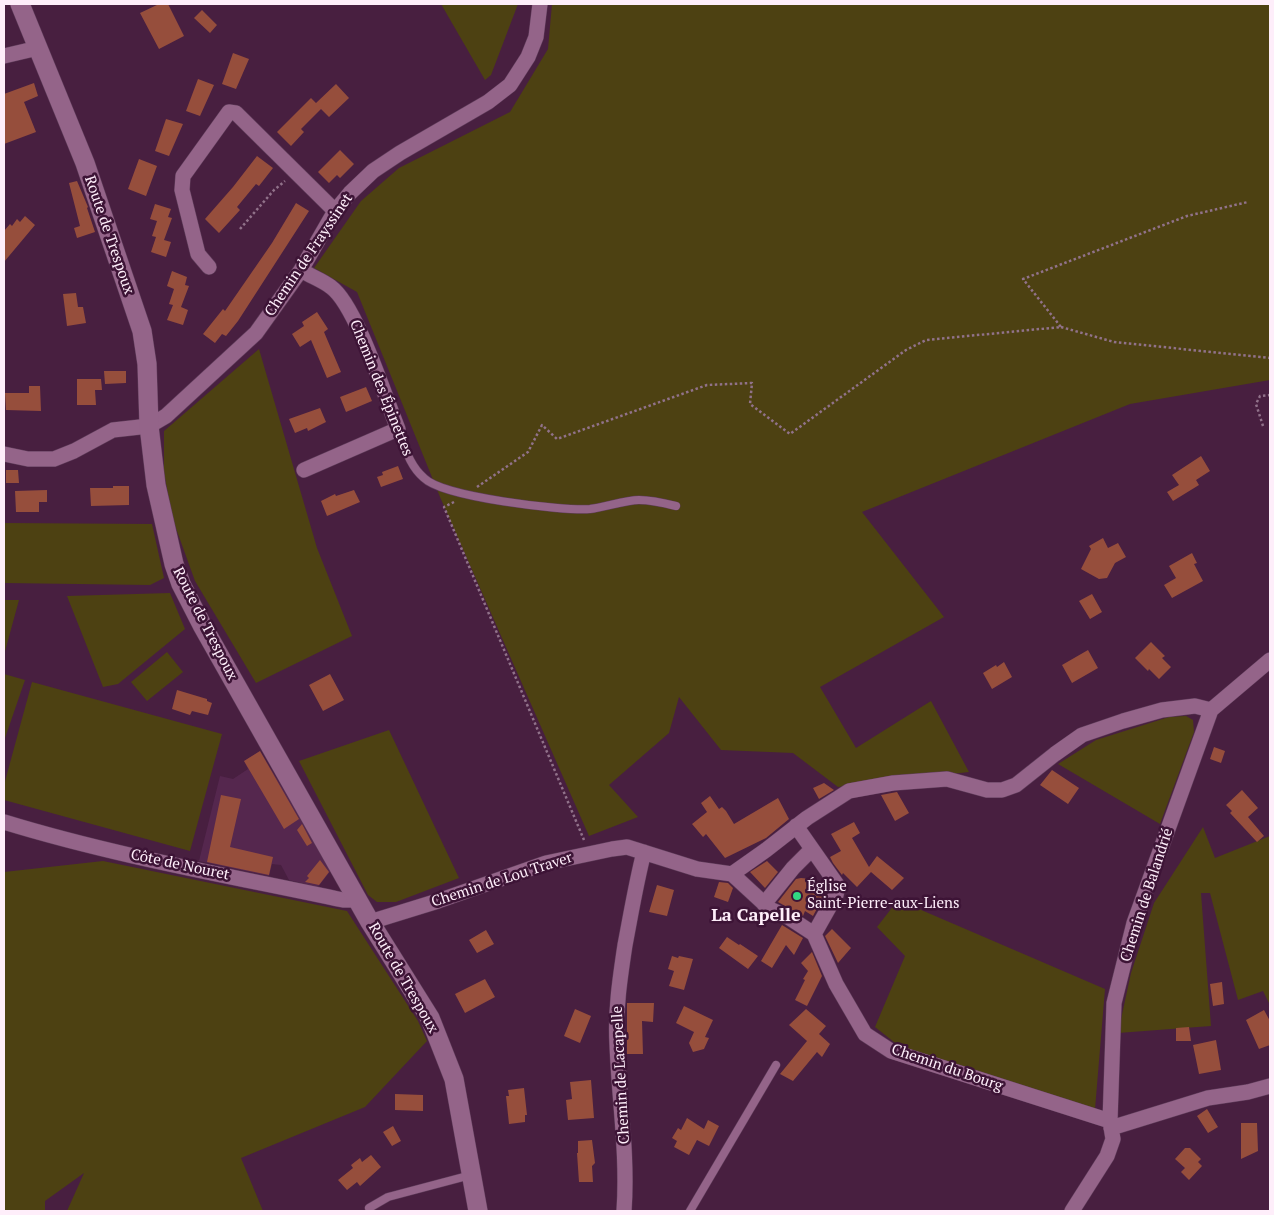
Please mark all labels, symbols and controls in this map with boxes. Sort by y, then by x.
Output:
street label: Route de Trespoux [80,173,138,297]
street label: Chemin de Frayssinet [261,190,357,320]
street label: Chemin des Épinettes [345,317,417,459]
street label: Route de Trespoux [169,565,241,683]
street label: Chemin de Balandrié [1117,826,1177,964]
street label: Côte de Nouret [129,846,231,884]
street label: Chemin de Lou Traver [429,849,575,911]
place label: Église Saint-Pierre-aux-Liens [807,878,959,913]
marker: Église Saint-Pierre-aux-Liens [791,890,803,902]
district label: La Capelle [711,905,801,927]
street label: Route de Trespoux [364,920,442,1036]
street label: Chemin de Lacapelle [608,1005,634,1145]
street label: Chemin du Bourg [889,1041,1005,1095]

